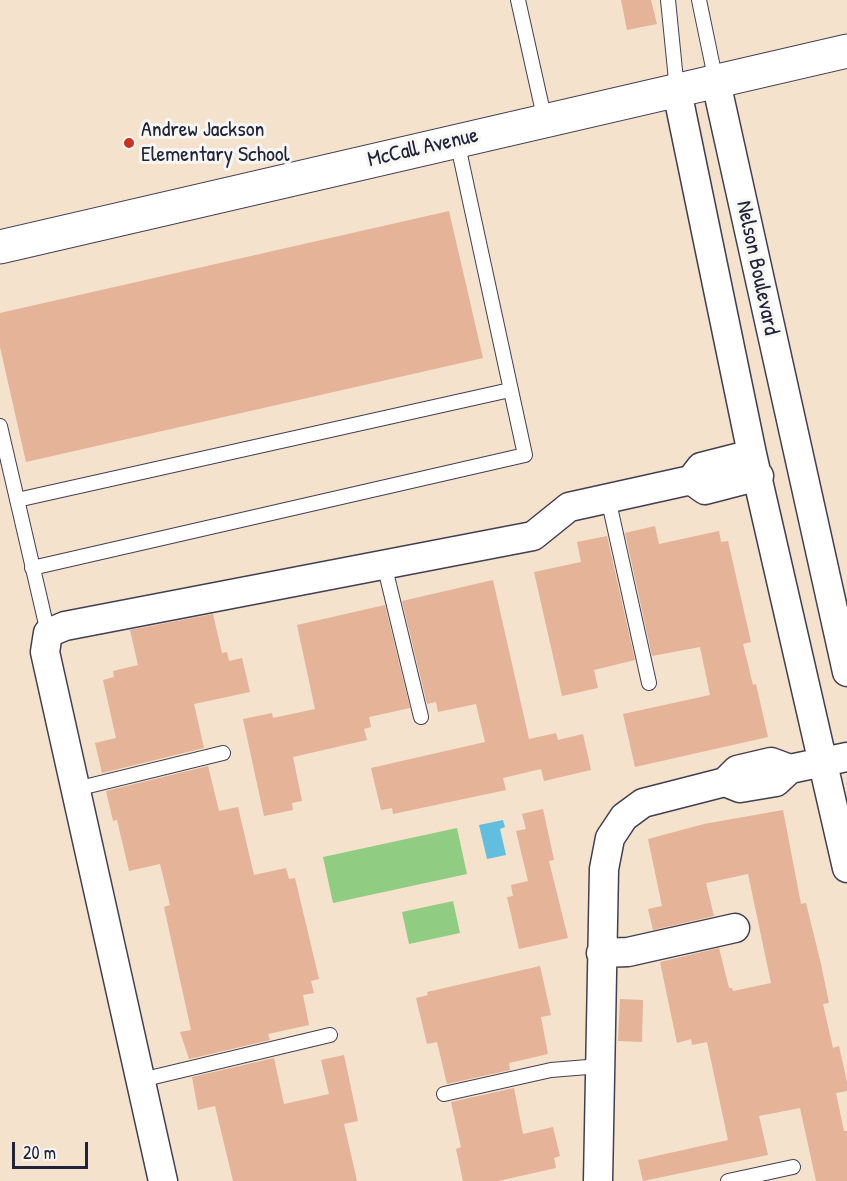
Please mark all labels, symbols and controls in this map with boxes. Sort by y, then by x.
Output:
place label: Andrew Jackson Elementary School [141,117,289,168]
street label: McCall Avenue [365,122,481,174]
marker: Andrew Jackson Elementary School [122,136,136,150]
street label: Nelson Boulevard [730,198,784,338]
scale bar [15,1130,92,1168]
text: 20 m [23,1140,56,1165]

